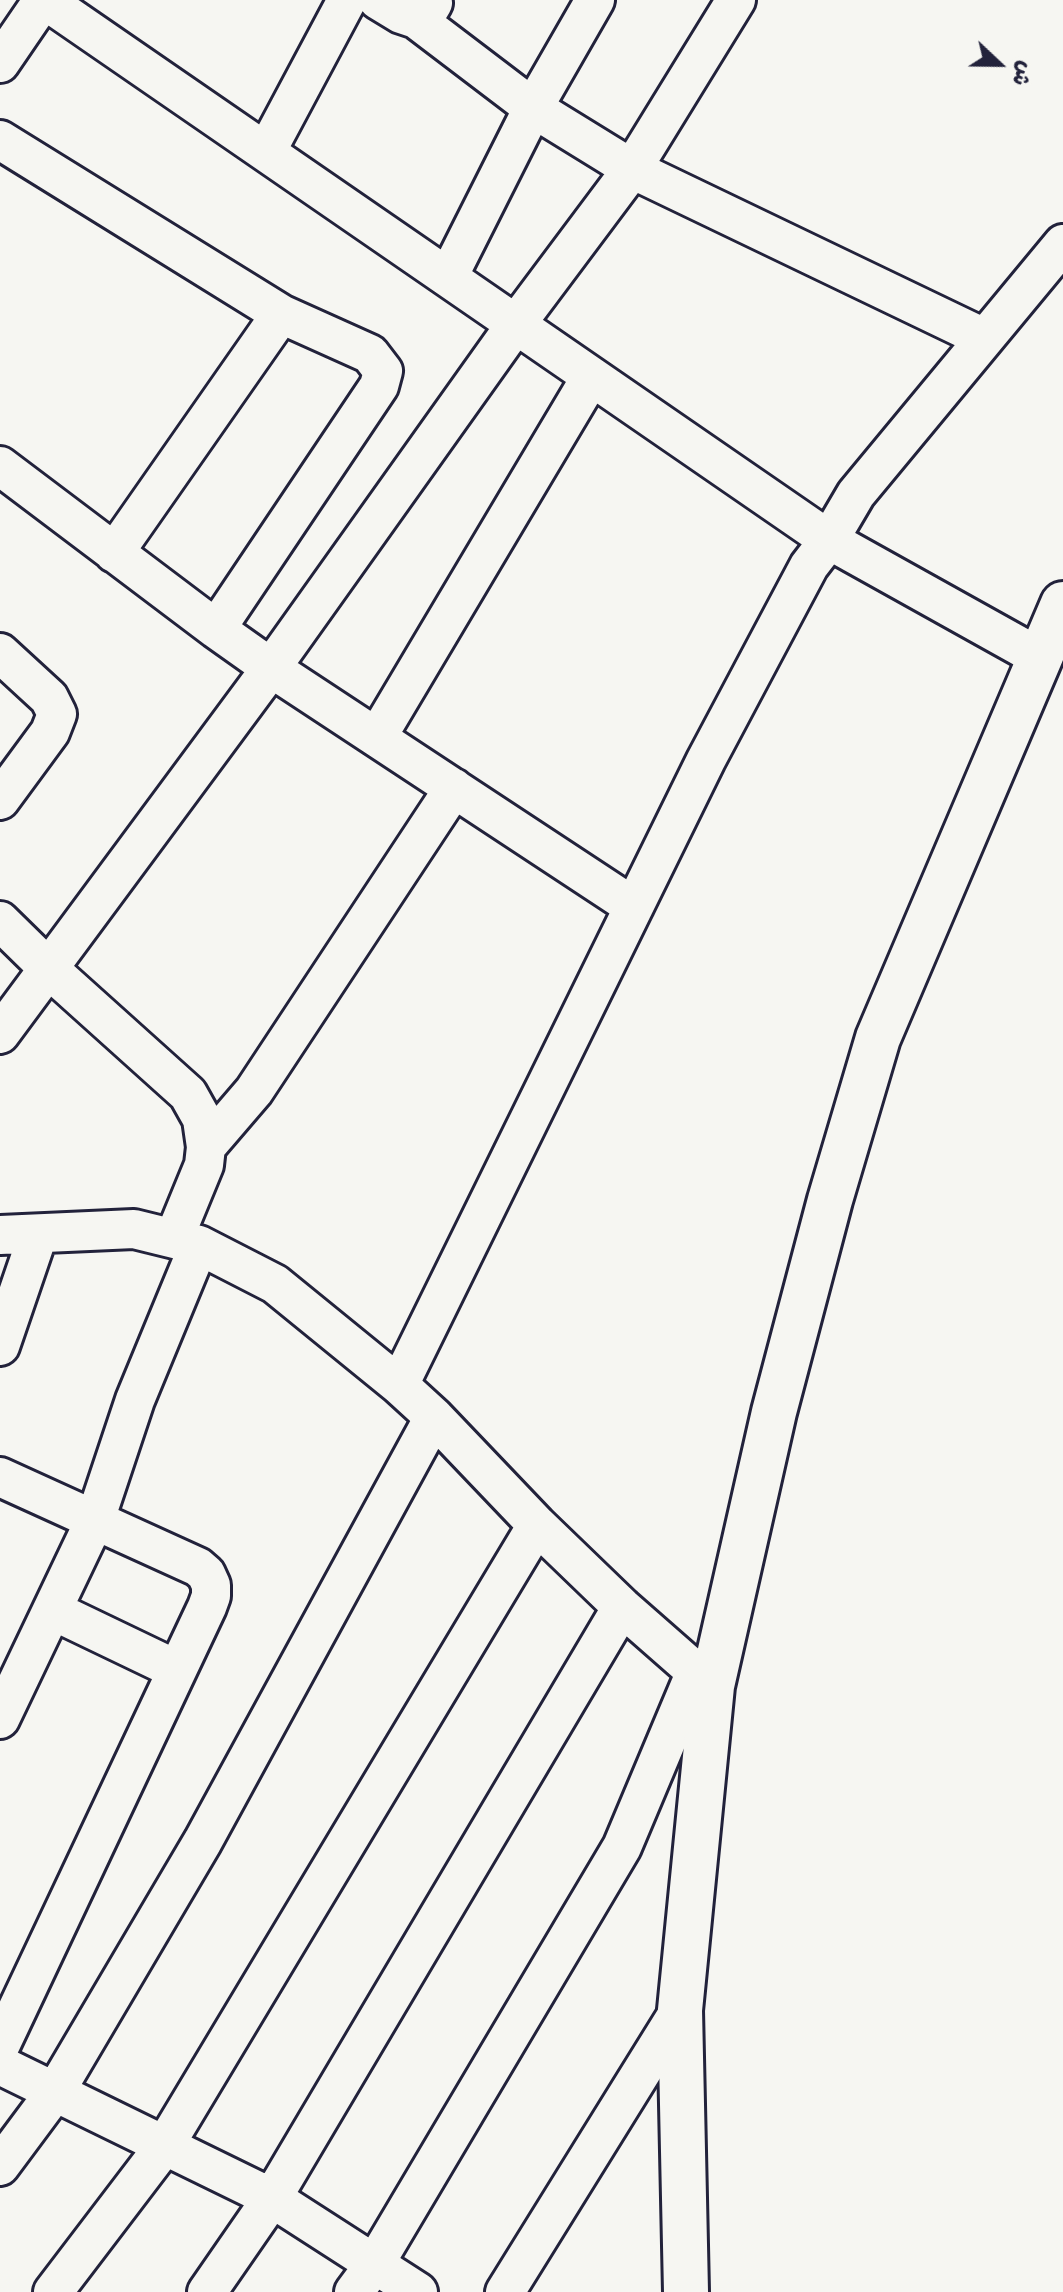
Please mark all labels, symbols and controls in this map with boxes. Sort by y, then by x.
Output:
north arrow [959,24,1039,104]
text: ش [1002,56,1041,90]

